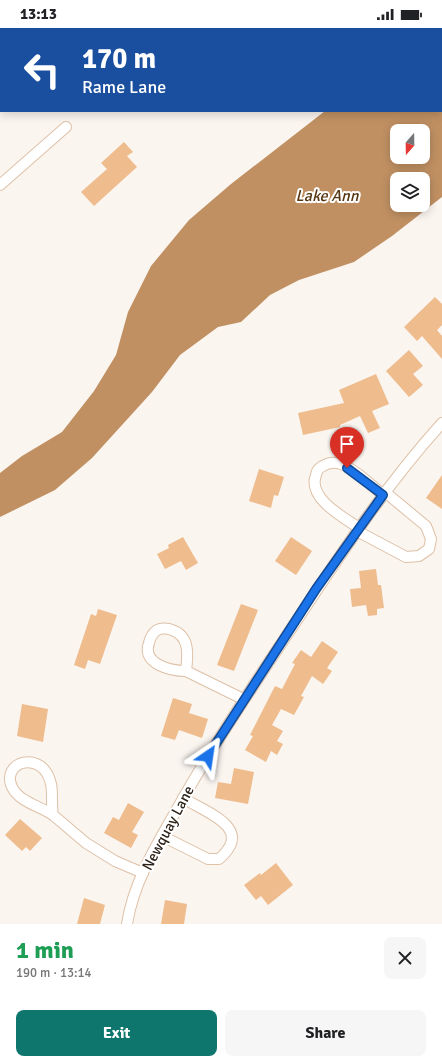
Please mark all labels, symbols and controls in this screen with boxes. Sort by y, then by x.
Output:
text: 13:13 [20,5,57,23]
text: 170 m [82,42,156,76]
icon: left [16,44,68,96]
text: Rame Lane [82,76,166,98]
north arrow [390,124,430,164]
map controls [390,124,430,212]
button: layers [390,172,430,212]
water label: Lake Ann [296,186,360,206]
pin [330,427,364,468]
icon: arrive [336,433,358,455]
position arrow [187,735,229,777]
street label: Newquay Lane [138,783,198,873]
text: 1 min [16,935,74,965]
button: close [384,937,426,979]
text: 190 m · 13:14 [16,965,92,981]
button: Exit [16,1010,217,1056]
button: Share [225,1010,426,1056]

